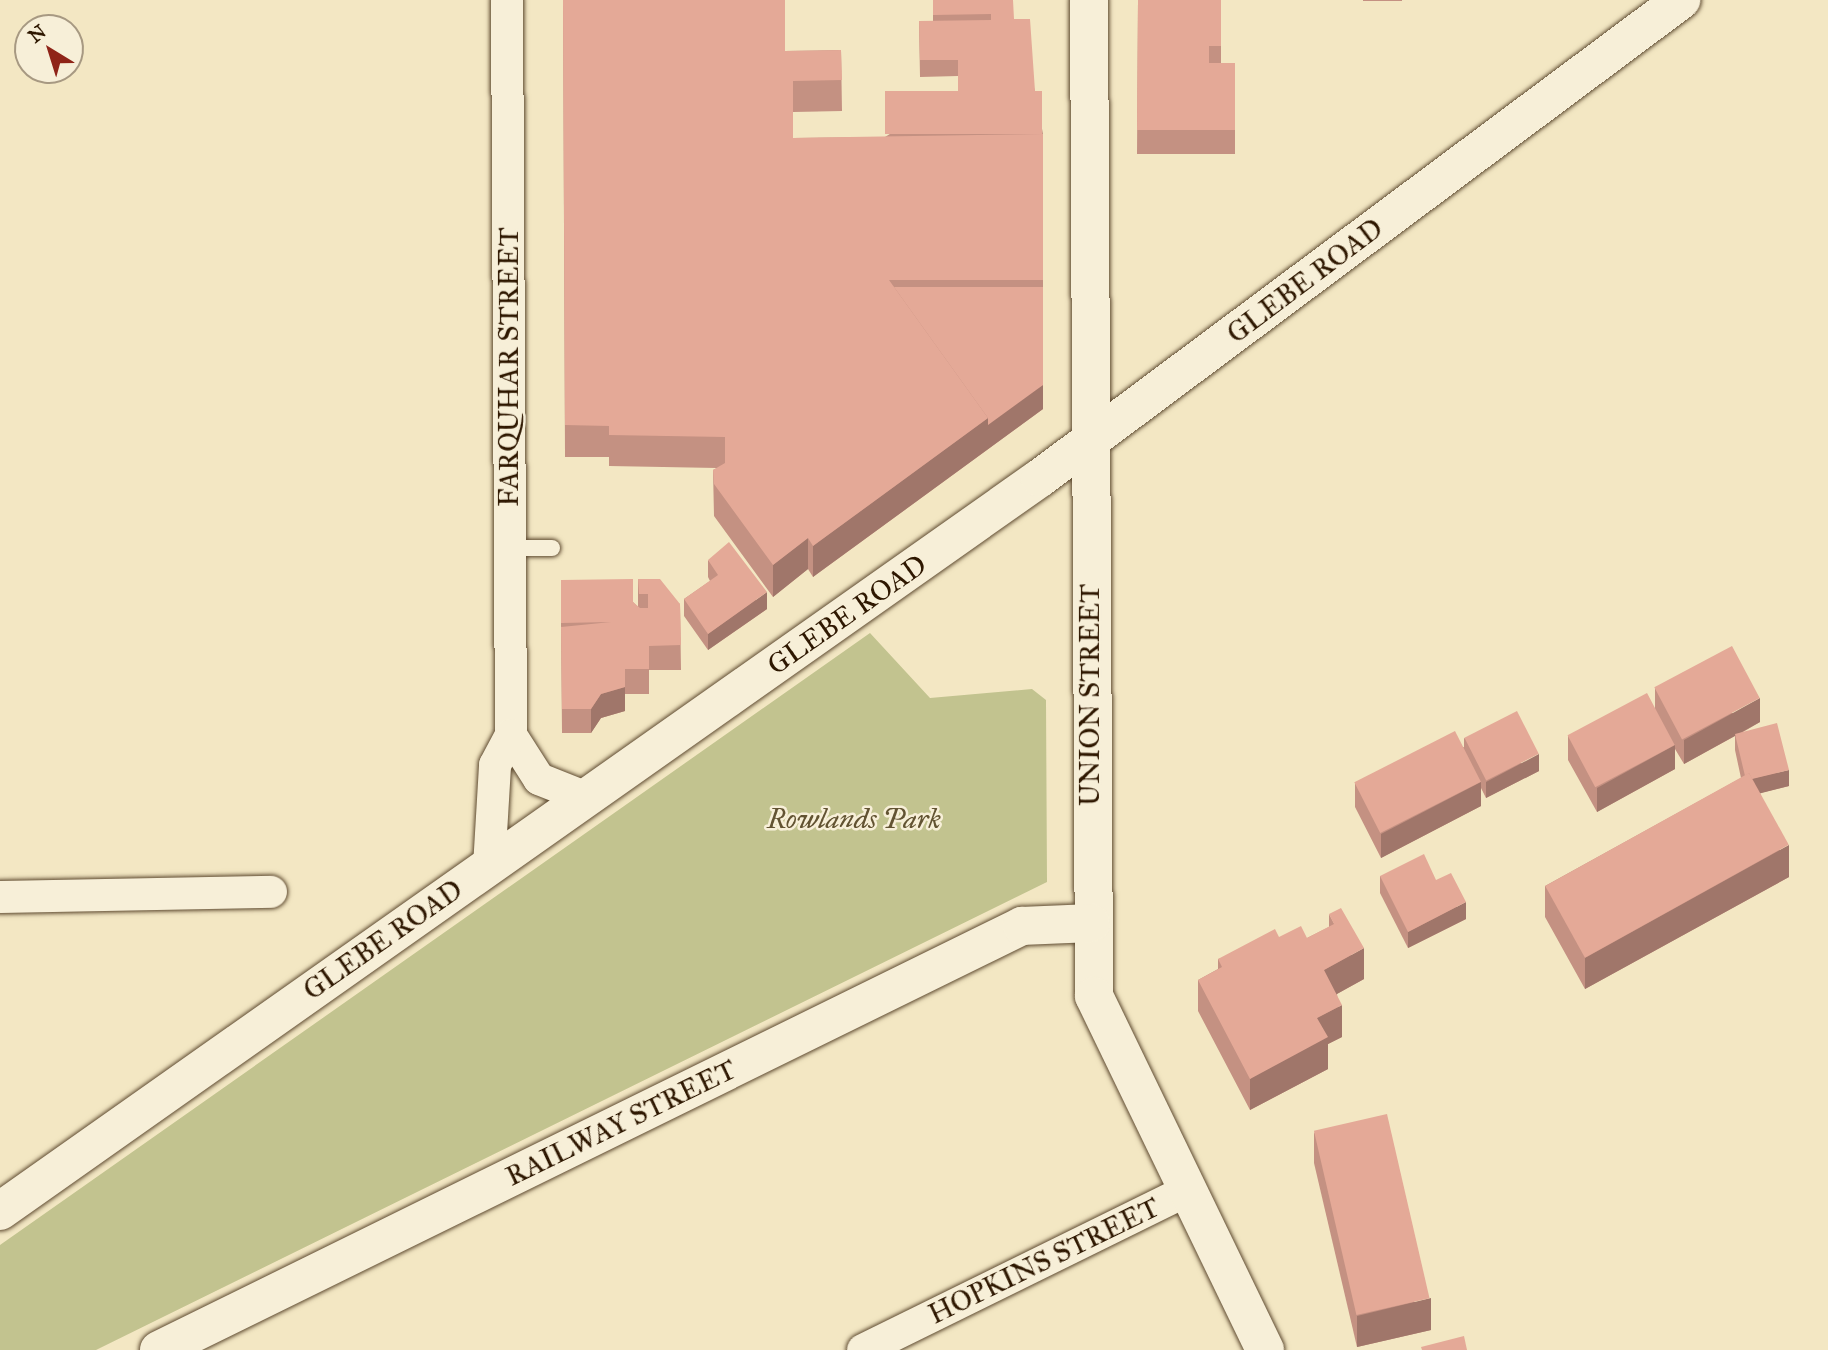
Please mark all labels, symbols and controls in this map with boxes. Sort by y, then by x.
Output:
north arrow [14,14,84,84]
text: N [24,20,50,48]
street label: GLEBE ROAD [1220,211,1390,351]
street label: FARQUHAR STREET [492,227,526,507]
street label: GLEBE ROAD [761,548,933,682]
street label: UNION STREET [1073,584,1107,806]
park label: Rowlands Park [767,802,941,836]
street label: GLEBE ROAD [297,873,469,1007]
street label: RAILWAY STREET [500,1053,742,1193]
street label: HOPKINS STREET [923,1190,1165,1332]

